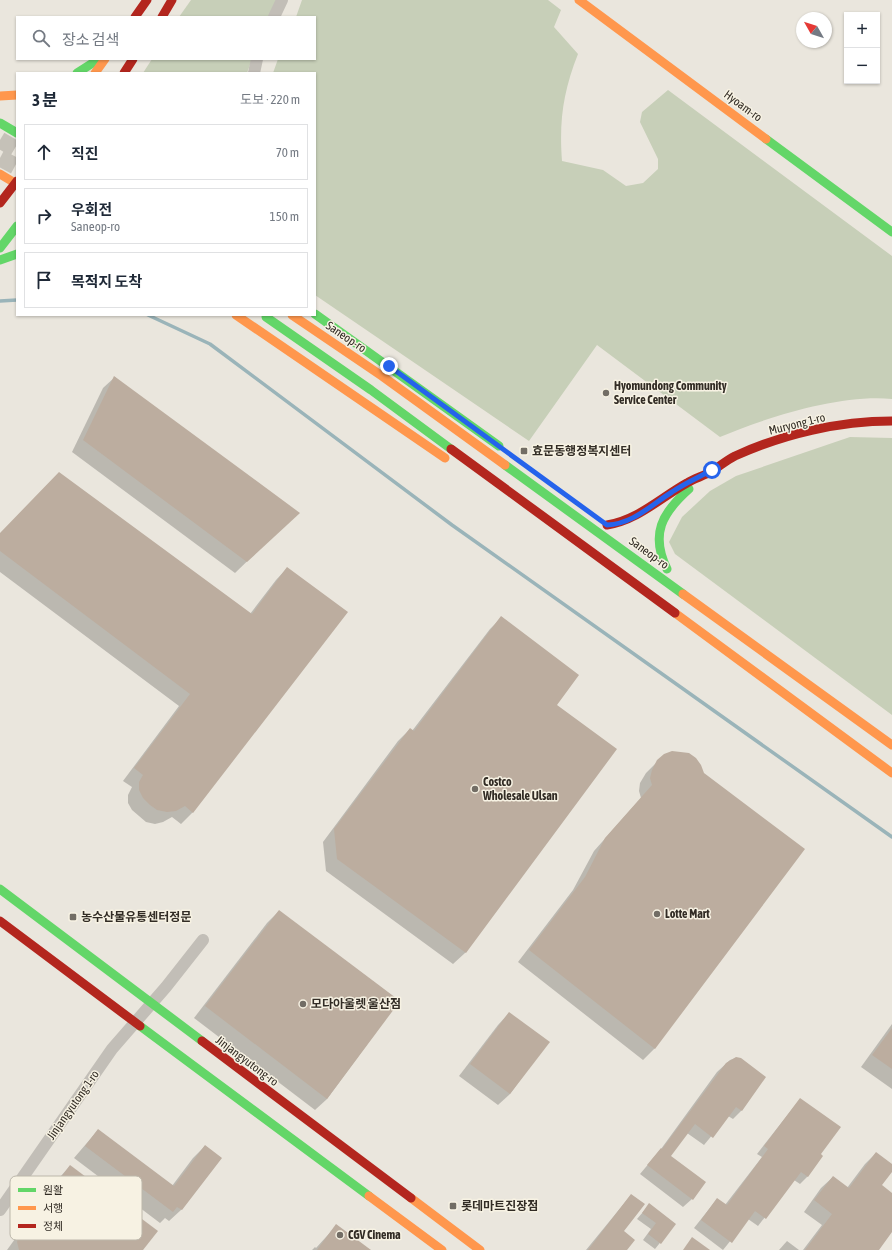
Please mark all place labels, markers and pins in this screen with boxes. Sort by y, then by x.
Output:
place label: Hyomundong Community Service Center [614,379,727,407]
marker: Hyomundong Community Service Center [601,388,611,398]
place label: 효문동행정복지센터 [532,444,631,458]
marker: 효문동행정복지센터 [519,446,529,456]
place label: Costco Wholesale Ulsan [482,775,558,803]
marker: Costco Wholesale Ulsan [470,784,480,794]
place label: Lotte Mart [665,907,710,921]
marker: Lotte Mart [652,909,662,919]
place label: 농수산물유통센터정문 [81,910,191,924]
marker: 농수산물유통센터정문 [68,912,78,922]
place label: 모다아울렛 울산점 [311,997,401,1011]
marker: 모다아울렛 울산점 [298,999,308,1009]
place label: 롯데마트진장점 [461,1199,538,1213]
marker: 롯데마트진장점 [448,1201,458,1211]
place label: CGV Cinema [348,1228,401,1242]
marker: CGV Cinema [335,1230,345,1240]

